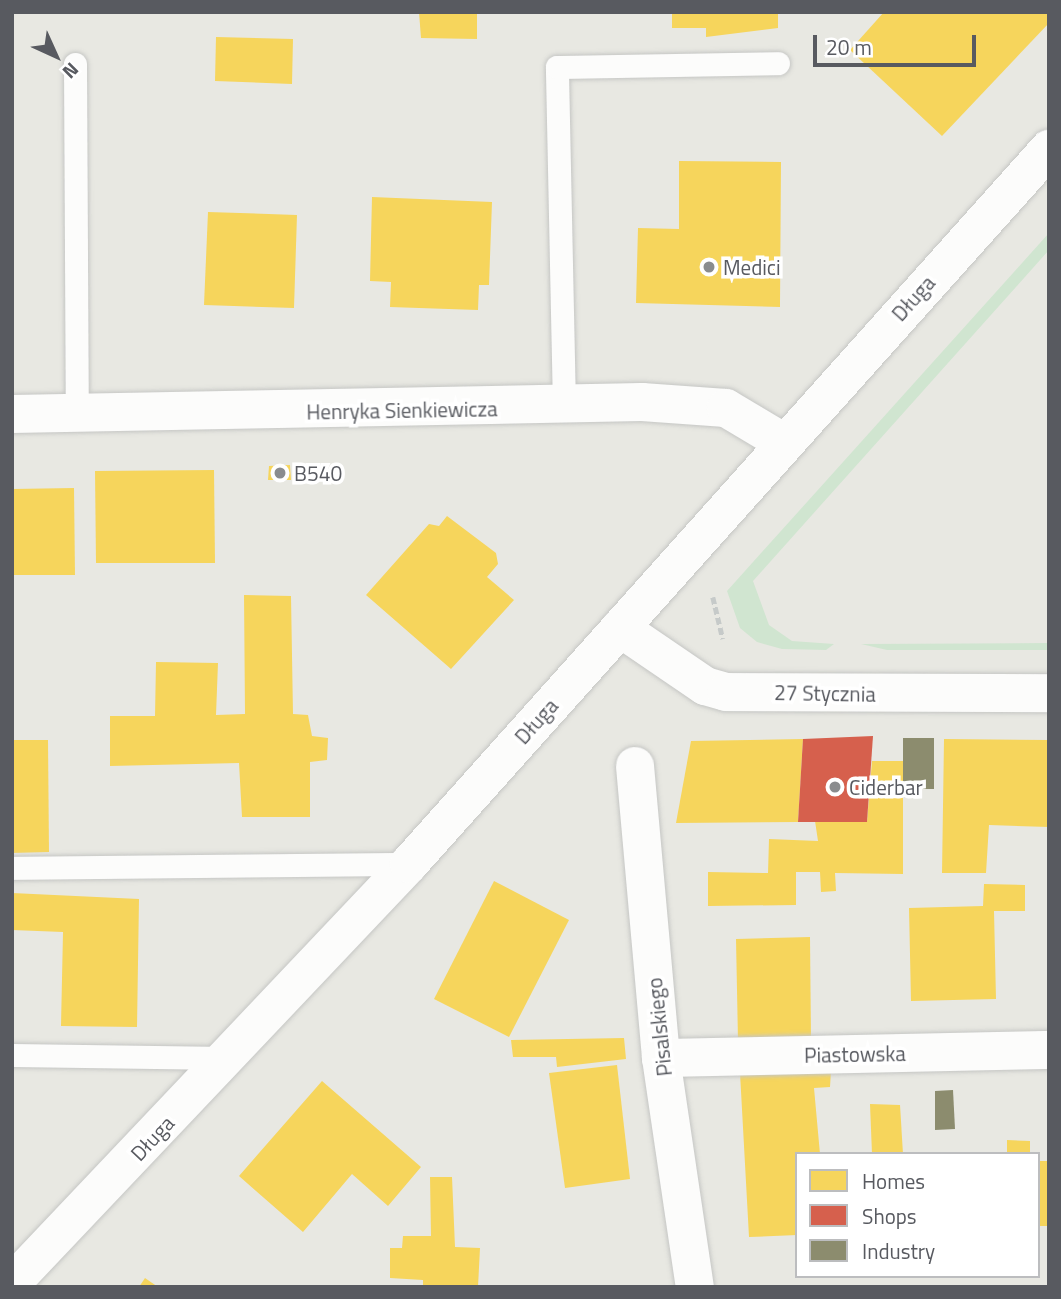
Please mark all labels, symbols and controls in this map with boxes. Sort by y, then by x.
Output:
north arrow [21,21,91,91]
scale bar [816,21,979,65]
text: 20 m [826,31,872,63]
text: N [56,56,86,86]
place label: Medici [723,254,781,280]
marker: Medici [701,259,717,275]
street label: Długa [886,270,940,326]
street label: Henryka Sienkiewicza [306,396,498,424]
place label: B540 [294,460,342,486]
marker: B540 [272,465,288,481]
street label: 27 Stycznia [774,680,876,706]
street label: Długa [509,693,563,749]
place label: Ciderbar [849,774,923,800]
marker: Ciderbar [827,779,843,795]
street label: Pisalskiego [641,976,677,1078]
street label: Piastowska [804,1041,906,1067]
street label: Długa [125,1110,179,1166]
legend [795,1152,1040,1278]
text: Homes [862,1165,925,1197]
text: Shops [862,1200,917,1232]
text: Industry [862,1235,935,1267]

